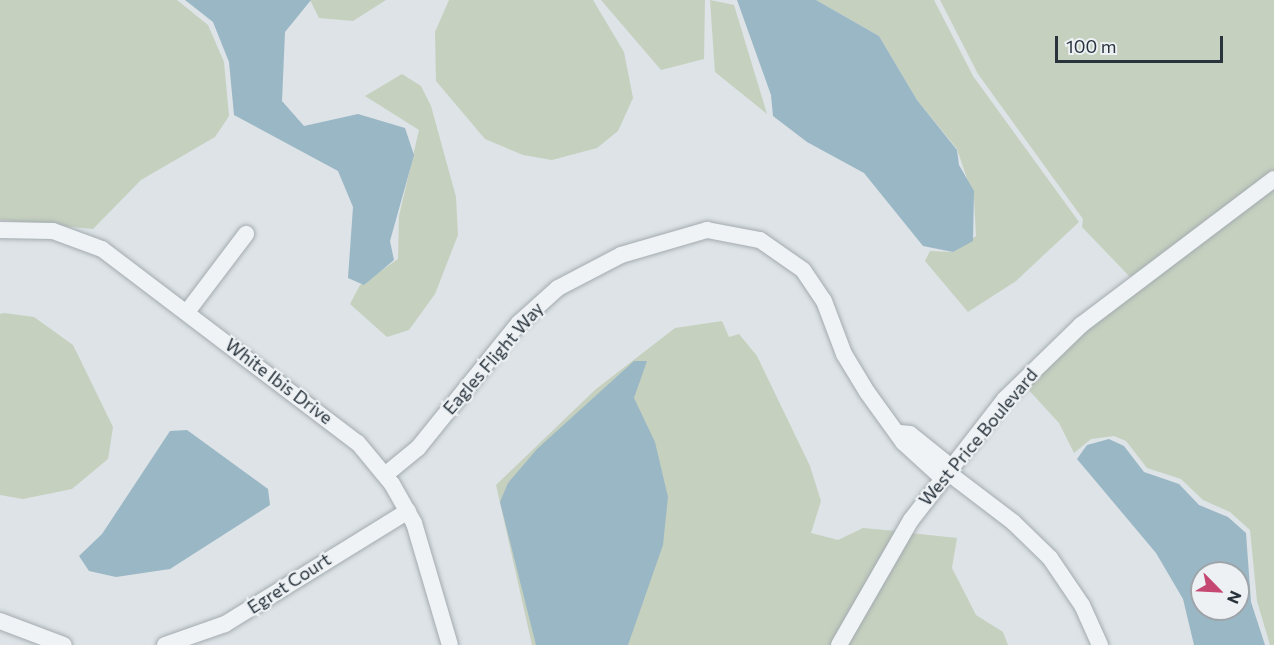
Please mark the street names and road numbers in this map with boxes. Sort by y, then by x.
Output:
street label: Eagles Flight Way [438,297,548,419]
street label: White Ibis Drive [221,334,337,428]
street label: West Price Boulevard [914,364,1042,510]
street label: Egret Court [243,548,335,618]

